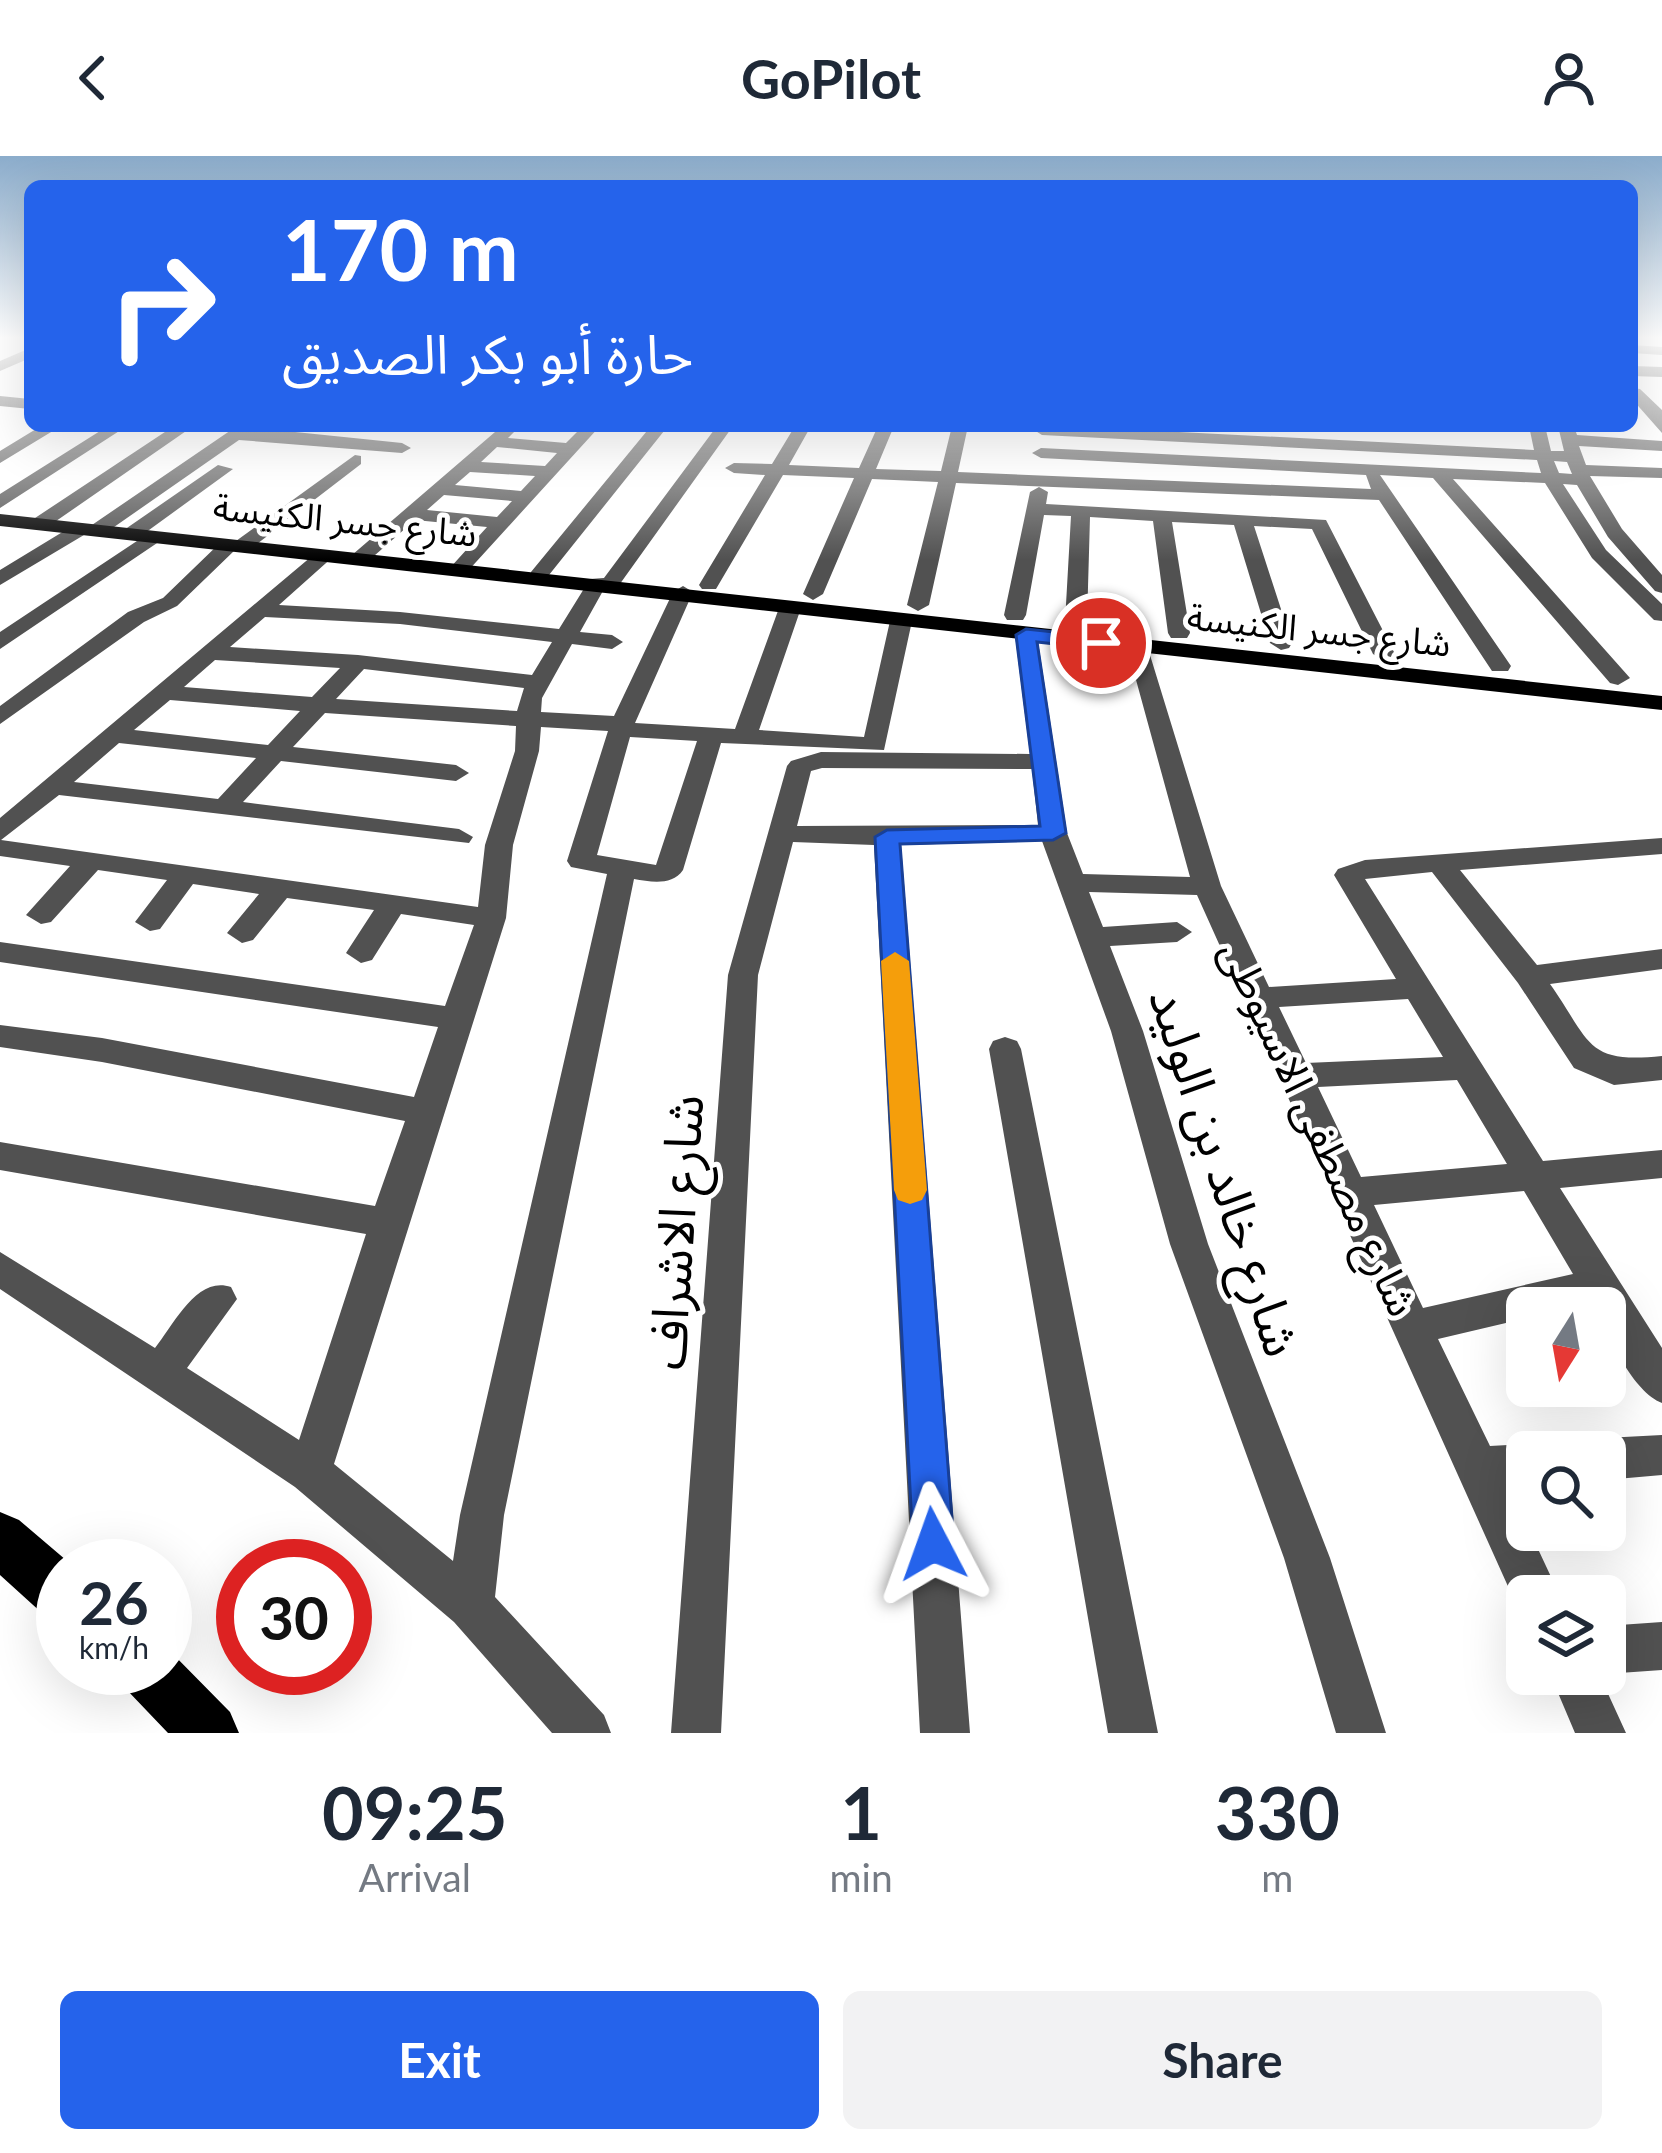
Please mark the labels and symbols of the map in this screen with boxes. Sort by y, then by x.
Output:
street label: شارع جسر الكنيسة [211,483,479,561]
pin [1050,592,1152,694]
street label: شارع جسر الكنيسة [1185,593,1453,671]
street label: شارع مصطفى الاسيوطى [1204,932,1429,1327]
street label: شارع خالد بن الوليد [1130,980,1315,1366]
street label: شارع الاشراف [634,1092,724,1372]
north arrow [1506,1287,1626,1407]
position arrow [870,1481,996,1607]
speed limit sign: 30 [216,1539,372,1695]

